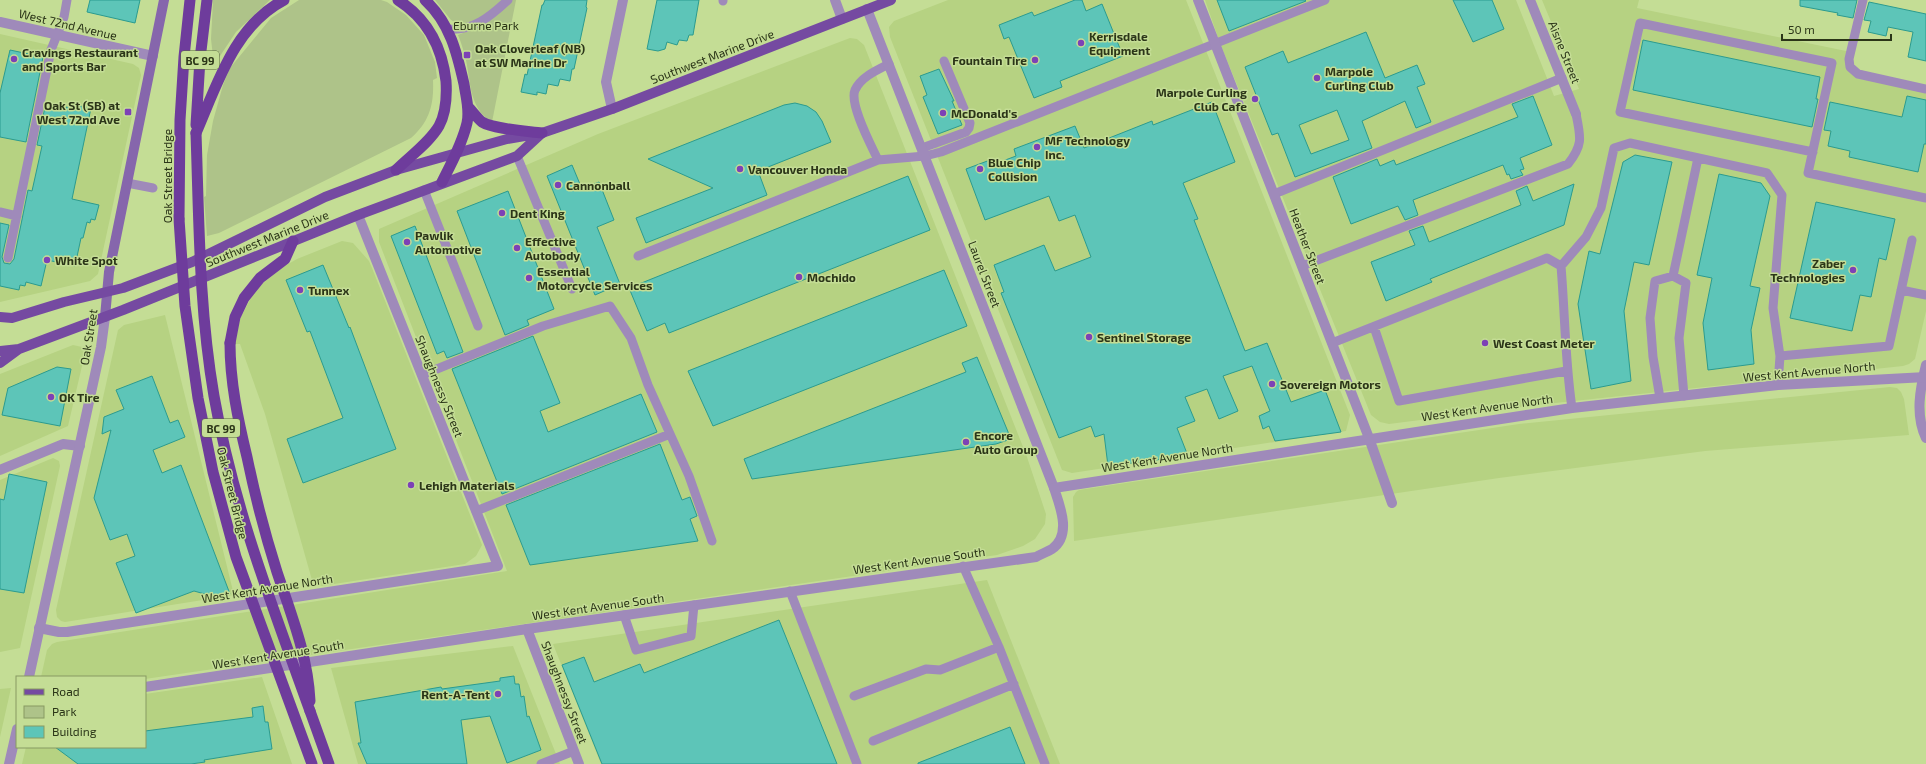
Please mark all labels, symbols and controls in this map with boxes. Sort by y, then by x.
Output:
street label: West 72nd Avenue [18,6,118,42]
scale bar [1782,16,1891,42]
park label: Eburne Park [453,18,519,32]
street label: Aisne Street [1546,19,1584,86]
text: 50 m [1788,22,1815,36]
street label: Southwest Marine Drive [648,26,776,86]
place label: Kerrisdale Equipment [1089,29,1150,57]
marker: Kerrisdale Equipment [1076,38,1086,48]
place label: Oak Cloverleaf (NB) at SW Marine Dr [475,41,585,69]
place label: Cravings Restaurant and Sports Bar [22,45,138,73]
marker: Oak Cloverleaf (NB) at SW Marine Dr [462,50,472,60]
road number: BC 99 [181,51,219,69]
place label: Fountain Tire [952,53,1027,67]
marker: Cravings Restaurant and Sports Bar [9,54,19,64]
marker: Fountain Tire [1030,55,1040,65]
place label: Marpole Curling Club [1325,64,1394,92]
marker: Marpole Curling Club [1312,73,1322,83]
place label: Marpole Curling Club Cafe [1156,85,1247,113]
marker: Marpole Curling Club Cafe [1250,94,1260,104]
place label: Oak St (SB) at West 72nd Ave [37,98,120,126]
place label: McDonald's [951,106,1017,120]
marker: Oak St (SB) at West 72nd Ave [123,107,133,117]
marker: McDonald's [938,108,948,118]
street label: Oak Street Bridge [160,129,174,223]
place label: MF Technology Inc. [1045,133,1130,161]
marker: MF Technology Inc. [1032,142,1042,152]
place label: Blue Chip Collision [988,155,1041,183]
place label: Vancouver Honda [748,162,847,176]
marker: Vancouver Honda [735,164,745,174]
marker: Blue Chip Collision [975,164,985,174]
place label: Cannonball [566,178,631,192]
marker: Cannonball [553,180,563,190]
place label: Dent King [510,206,565,220]
street label: Heather Street [1287,206,1329,286]
street label: Southwest Marine Drive [204,207,330,269]
marker: Dent King [497,208,507,218]
place label: Pawlik Automotive [415,228,481,256]
place label: Effective Autobody [525,234,580,263]
marker: Pawlik Automotive [402,237,412,247]
street label: Laurel Street [966,239,1004,310]
marker: Effective Autobody [512,243,522,253]
place label: White Spot [55,253,118,267]
marker: White Spot [42,255,52,265]
place label: Zaber Technologies [1770,256,1845,284]
place label: Essential Motorcycle Services [537,264,652,293]
marker: Zaber Technologies [1848,265,1858,275]
place label: Mochido [807,270,856,284]
marker: Mochido [794,272,804,282]
marker: Essential Motorcycle Services [524,273,534,283]
place label: Tunnex [308,283,350,297]
marker: Tunnex [295,285,305,295]
street label: Oak Street [77,308,99,366]
place label: Sentinel Storage [1097,330,1191,344]
marker: Sentinel Storage [1084,332,1094,342]
street label: Shaughnessy Street [413,333,467,439]
place label: West Coast Meter [1493,336,1595,350]
marker: West Coast Meter [1480,338,1490,348]
street label: West Kent Avenue North [1742,358,1876,384]
place label: Sovereign Motors [1280,377,1381,391]
marker: Sovereign Motors [1267,379,1277,389]
place label: OK Tire [59,390,100,404]
street label: West Kent Avenue North [1420,391,1554,423]
marker: OK Tire [46,392,56,402]
road number: BC 99 [202,419,240,437]
place label: Encore Auto Group [974,428,1038,456]
marker: Encore Auto Group [961,437,971,447]
street label: West Kent Avenue North [1100,440,1234,474]
street label: Oak Street Bridge [215,445,251,541]
place label: Lehigh Materials [419,478,515,492]
marker: Lehigh Materials [406,480,416,490]
street label: West Kent Avenue South [852,544,986,576]
street label: West Kent Avenue North [200,571,334,605]
street label: West Kent Avenue South [531,590,665,622]
street label: West Kent Avenue South [211,637,345,671]
street label: Shaughnessy Street [539,639,591,746]
legend [16,676,146,748]
text: Road [52,684,80,698]
place label: Rent-A-Tent [421,687,490,701]
marker: Rent-A-Tent [493,689,503,699]
text: Park [52,704,77,718]
text: Building [52,724,97,738]

